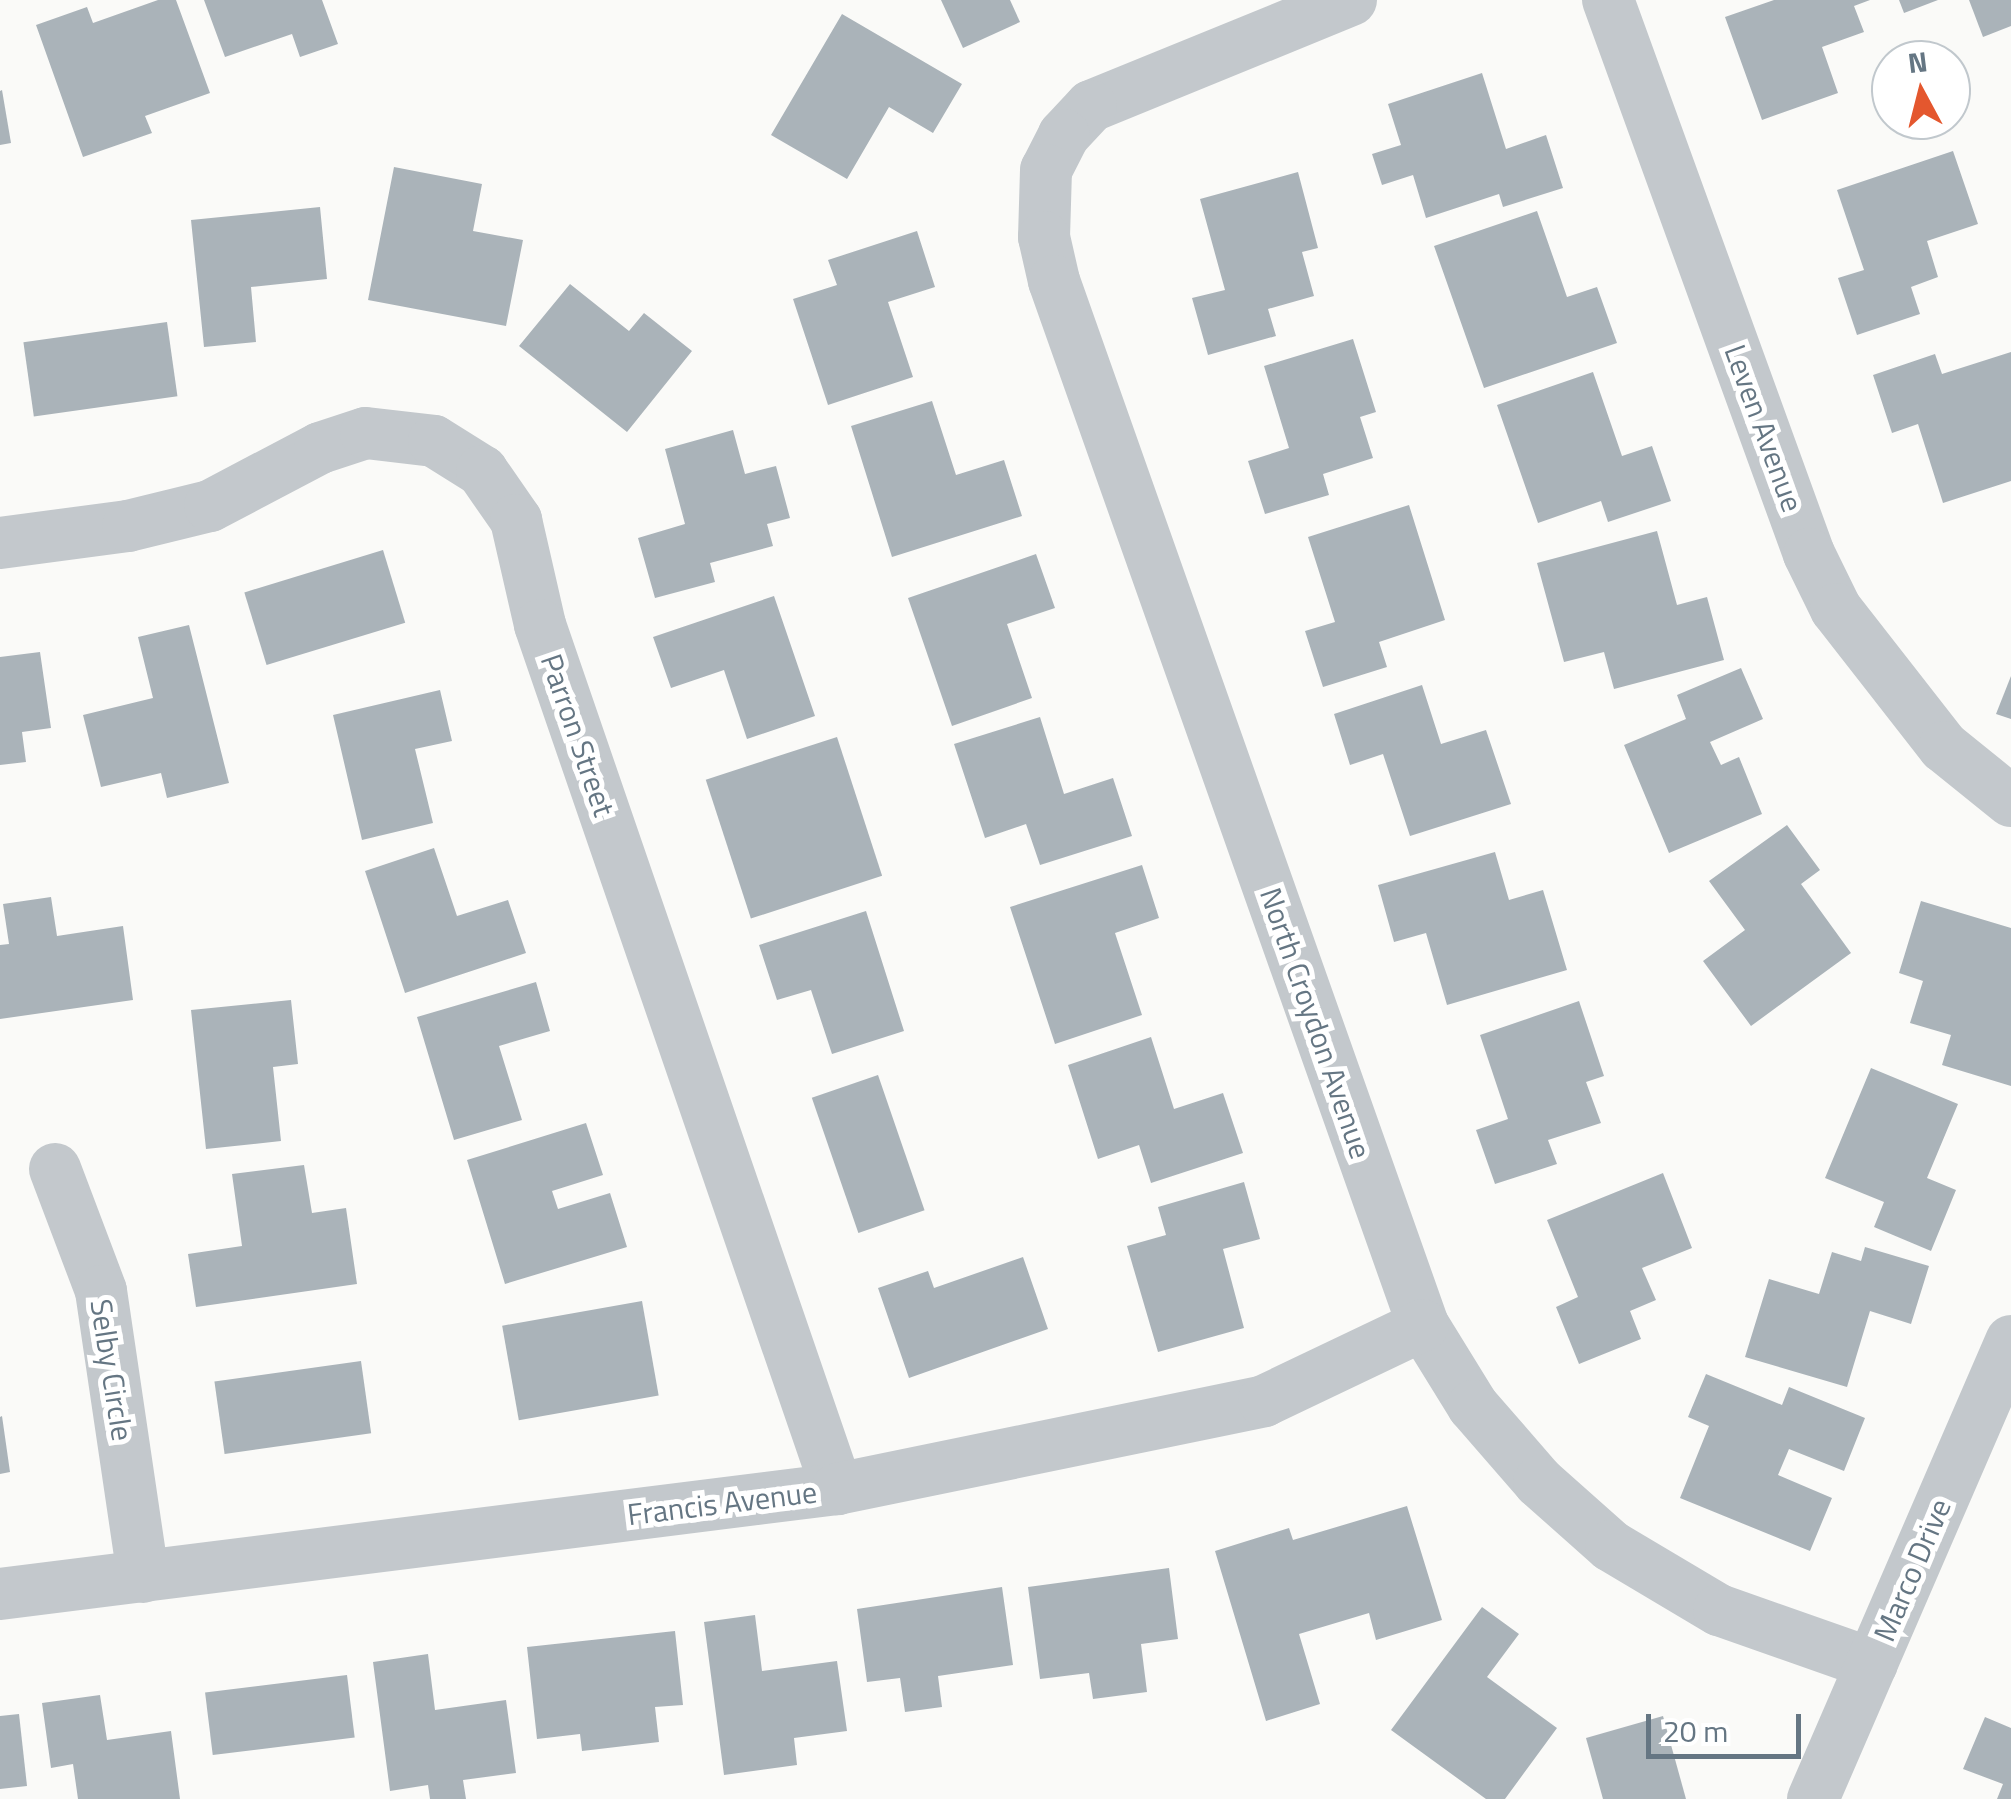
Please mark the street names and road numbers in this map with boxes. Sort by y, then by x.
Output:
street label: Leven Avenue [1717,340,1811,516]
street label: Parron Street [533,649,623,821]
street label: North Croydon Avenue [1253,883,1379,1163]
street label: Selby Circle [83,1297,141,1443]
street label: Francis Avenue [625,1474,819,1532]
street label: Marco Drive [1866,1493,1958,1647]

